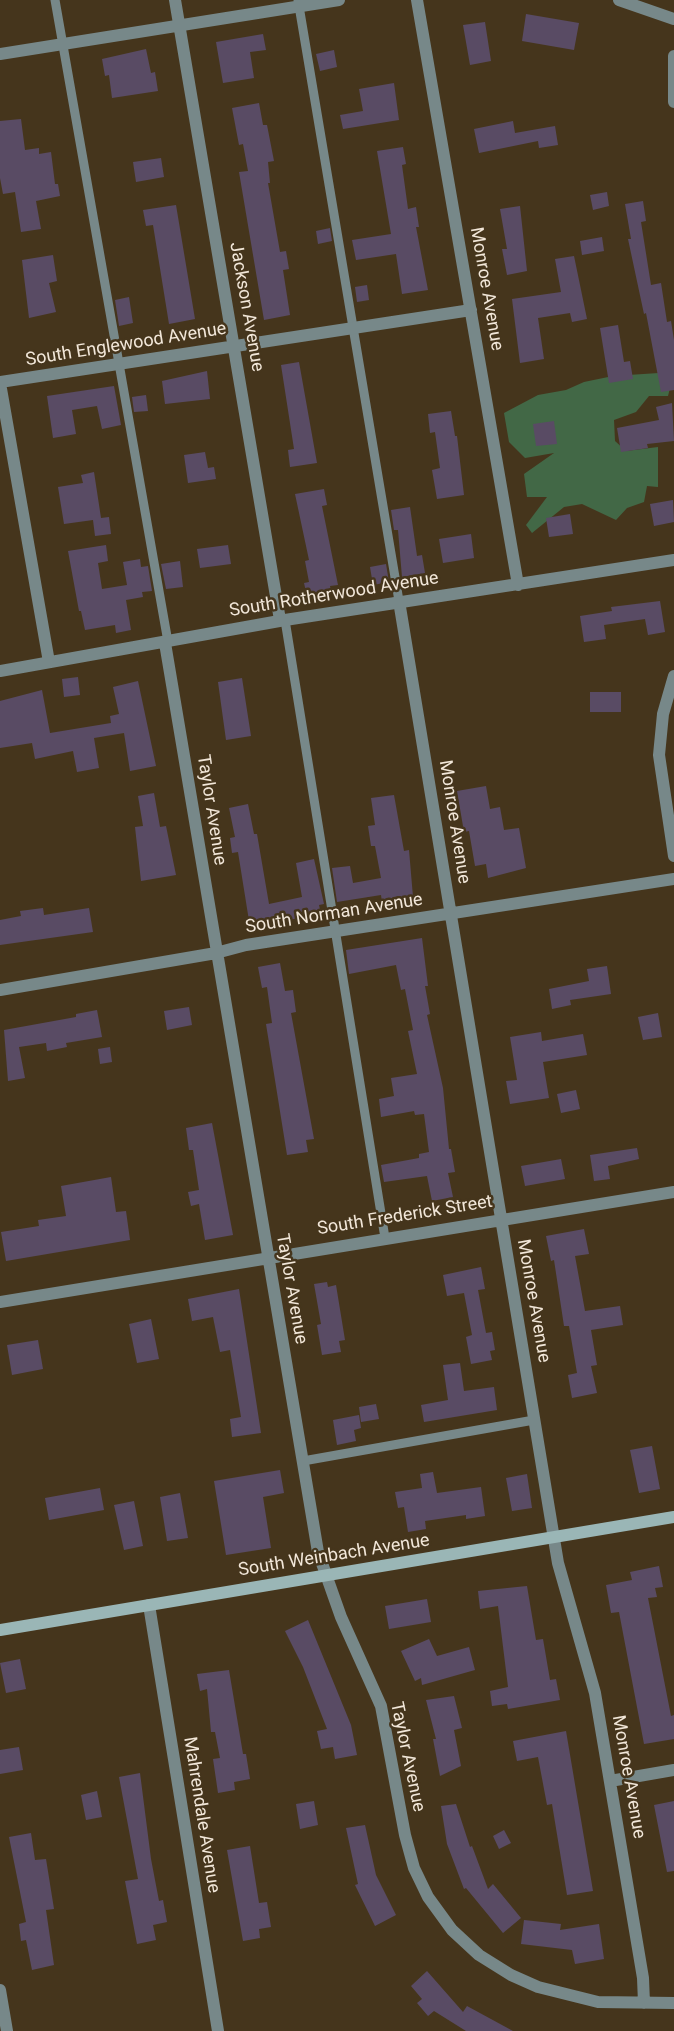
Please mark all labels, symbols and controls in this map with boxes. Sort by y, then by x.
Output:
street label: Monroe Avenue [465,226,507,352]
street label: Jackson Avenue [224,241,268,373]
street label: South Englewood Avenue [24,318,228,372]
street label: South Rotherwood Avenue [228,568,440,622]
street label: Taylor Avenue [192,753,230,867]
street label: Monroe Avenue [434,759,474,885]
street label: South Norman Avenue [244,889,424,939]
street label: South Frederick Street [316,1191,494,1241]
street label: Taylor Avenue [271,1232,311,1346]
street label: Monroe Avenue [512,1238,554,1364]
street label: South Weinbach Avenue [237,1530,431,1582]
street label: Taylor Avenue [385,1700,429,1814]
street label: Monroe Avenue [607,1714,649,1840]
street label: Mahrendale Avenue [178,1735,224,1895]

